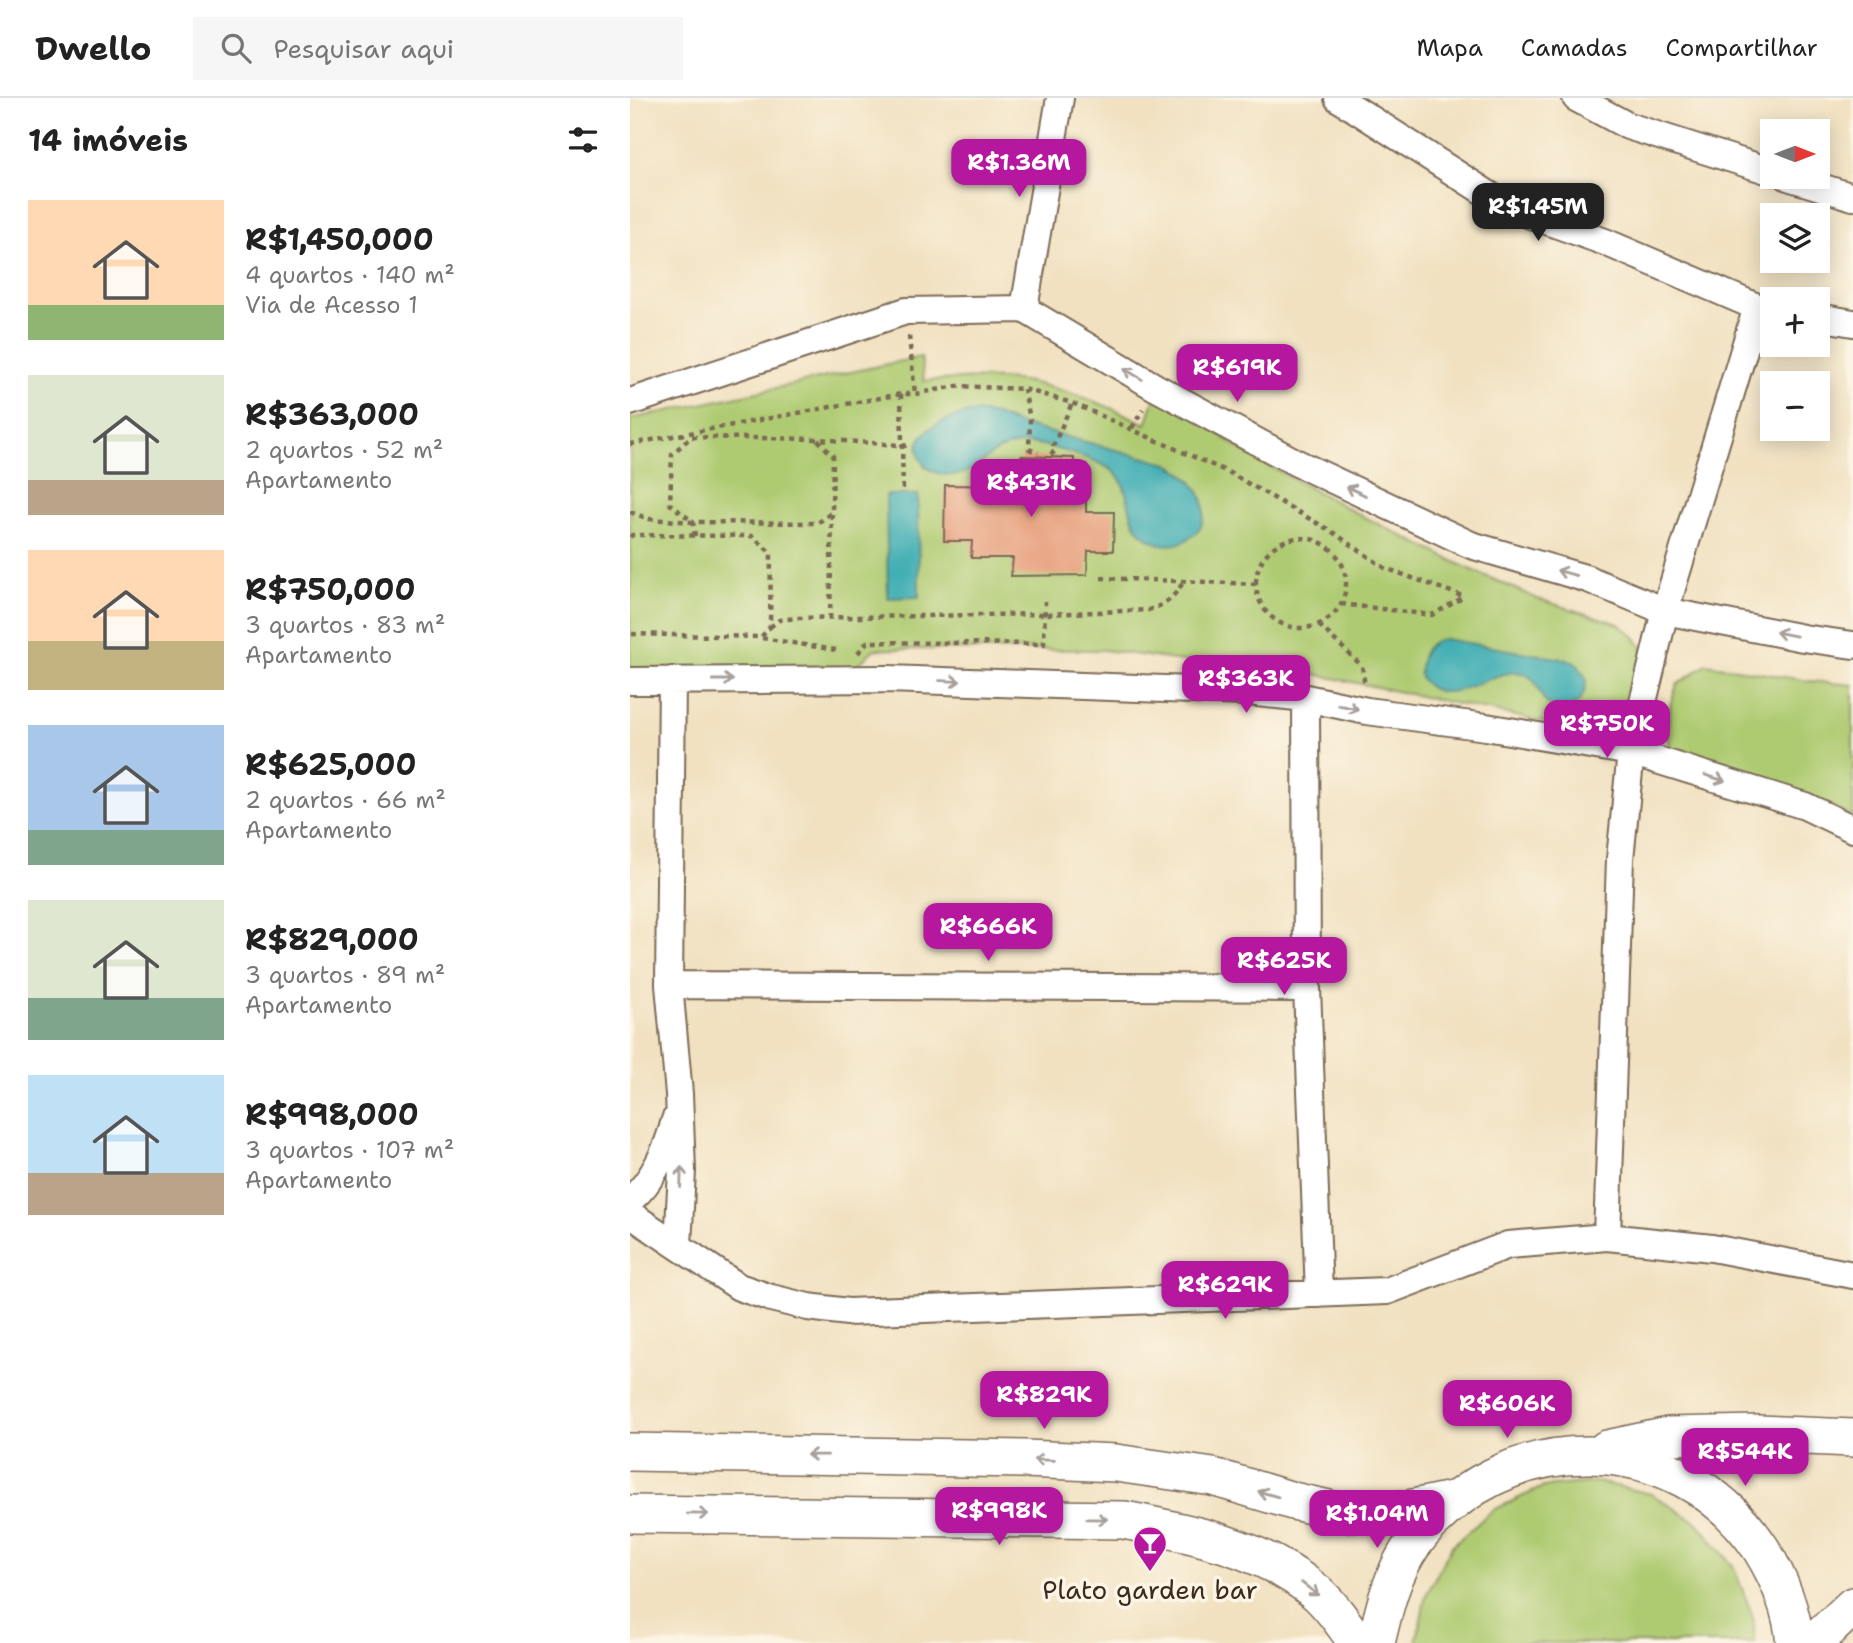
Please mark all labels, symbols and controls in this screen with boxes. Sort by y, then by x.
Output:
search box [193,17,683,80]
text: Dwello [35,26,151,71]
icon: search [217,29,255,67]
text: Pesquisar aqui [273,31,454,66]
text: Mapa [1416,32,1483,64]
text: Camadas [1521,32,1628,64]
text: Compartilhar [1666,32,1818,64]
north arrow [1760,119,1830,189]
map controls [1760,119,1830,441]
text: 14 imóveis [28,120,188,161]
icon: filters [564,121,602,159]
pin: R$1.36M [954,140,1084,199]
text: R$1.36M [967,147,1071,177]
pin: R$1.45M [1473,184,1603,243]
text: R$1.45M [1488,191,1588,221]
button: layers [1760,203,1830,273]
text: R$1,450,000 [245,219,434,260]
icon: home [84,228,168,312]
text: 4 quartos · 140 m² [245,260,455,290]
button: + [1760,287,1830,357]
text: Via de Acesso 1 [245,290,418,320]
pin: R$619K [1180,344,1294,404]
text: R$619K [1193,352,1281,382]
one-way arrow [1123,367,1144,380]
button: − [1760,371,1830,441]
text: R$363,000 [245,394,419,435]
icon: home [84,403,168,487]
text: 2 quartos · 52 m² [245,435,443,465]
pin: R$431K [974,460,1088,519]
text: Apartamento [245,465,392,495]
text: R$431K [987,467,1075,497]
one-way arrow [1346,484,1367,497]
one-way arrow [1557,566,1579,579]
text: R$750,000 [245,569,416,610]
icon: home [84,578,168,662]
text: 3 quartos · 83 m² [245,610,445,640]
one-way arrow [1775,627,1798,641]
text: Apartamento [245,640,392,670]
pin: R$363K [1189,656,1303,715]
text: R$363K [1198,663,1294,693]
one-way arrow [711,673,734,687]
one-way arrow [938,674,961,688]
pin: R$750K [1550,700,1664,760]
one-way arrow [1336,701,1359,715]
text: R$750K [1560,708,1654,738]
text: R$625,000 [245,744,417,785]
icon: home [84,753,168,837]
one-way arrow [1703,773,1725,785]
text: 2 quartos · 66 m² [245,785,446,815]
text: Apartamento [245,815,392,845]
pin: R$666K [931,904,1045,963]
text: R$666K [939,911,1037,941]
text: R$829,000 [245,919,419,960]
icon: home [84,928,168,1012]
pin: R$625K [1227,937,1341,997]
text: R$625K [1237,945,1331,975]
text: 3 quartos · 89 m² [245,960,445,990]
text: Apartamento [245,990,392,1020]
text: R$998,000 [245,1094,419,1135]
icon: home [84,1103,168,1187]
text: 3 quartos · 107 m² [245,1135,454,1165]
text: Apartamento [245,1165,392,1195]
one-way arrow [675,1166,688,1189]
pin: R$629K [1168,1262,1282,1321]
text: R$629K [1177,1269,1273,1299]
pin: R$829K [987,1372,1101,1431]
text: R$829K [996,1379,1092,1409]
pin: R$606K [1450,1380,1564,1440]
text: R$606K [1459,1388,1555,1418]
pin: R$544K [1688,1428,1802,1488]
text: R$544K [1698,1436,1792,1466]
one-way arrow [806,1449,829,1462]
one-way arrow [1033,1453,1056,1466]
one-way arrow [1258,1486,1280,1499]
pin: R$998K [942,1488,1056,1547]
pin: R$1.04M [1312,1490,1442,1550]
text: R$998K [951,1495,1047,1525]
text: R$1.04M [1325,1498,1429,1528]
one-way arrow [686,1508,709,1521]
one-way arrow [1085,1512,1108,1526]
bar icon: Plato garden bar [1131,1524,1169,1573]
place label: Plato garden bar [1042,1572,1258,1607]
one-way arrow [1300,1581,1319,1596]

